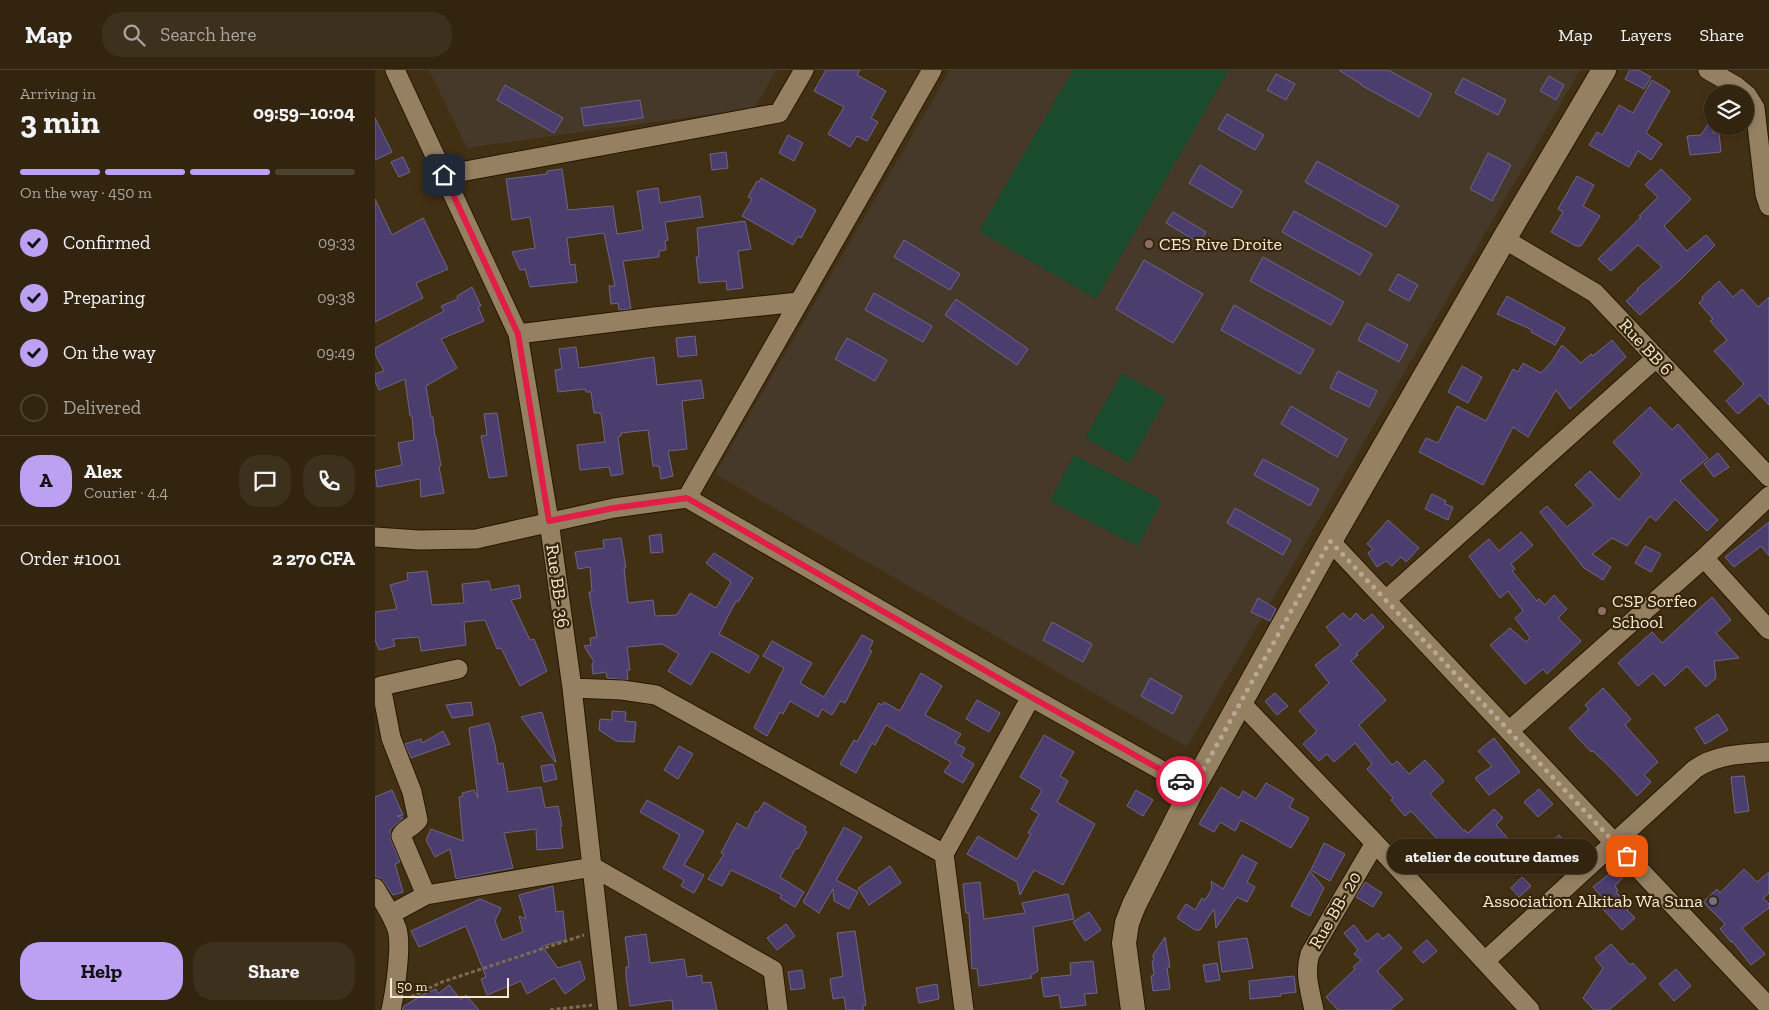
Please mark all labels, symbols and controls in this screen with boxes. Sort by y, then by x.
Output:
search box [102,12,452,57]
text: Map [25,20,72,49]
icon: search [120,21,148,49]
text: Search here [160,23,257,46]
text: Map [1558,24,1593,46]
text: Layers [1621,24,1672,46]
text: Share [1700,24,1744,46]
text: Arriving in [20,84,96,103]
map controls [1704,85,1754,135]
button: layers [1704,85,1754,135]
text: 09:59–10:04 [253,101,355,124]
text: 3 min [20,103,100,141]
pin [423,154,465,196]
icon: home [430,161,458,189]
text: On the way · 450 m [20,183,152,202]
icon: check [20,229,48,257]
text: Confirmed [63,231,150,254]
text: 09:33 [318,233,355,252]
place label: CES Rive Droite [1159,233,1282,255]
marker: CES Rive Droite [1143,238,1155,250]
icon: check [20,284,48,312]
text: Preparing [63,286,145,309]
text: 09:38 [317,288,355,307]
street label: Rue BB 6 [1614,314,1678,380]
icon: check [20,339,48,367]
text: On the way [63,341,156,364]
text: 09:49 [317,343,355,362]
text: Delivered [63,396,141,419]
button: chat [239,455,291,507]
button: phone [303,455,355,507]
text: Alex [84,460,122,483]
text: A [39,469,53,492]
text: Courier · 4.4 [84,483,168,502]
street label: Rue BB- 36 [541,543,575,629]
text: Order #1001 [20,547,121,570]
text: 2 270 CFA [272,547,355,570]
place label: CSP Sorfeo School [1612,590,1697,633]
marker: CSP Sorfeo School [1596,605,1608,617]
courier [1156,756,1206,806]
icon: car [1167,767,1195,795]
pin [1606,835,1648,877]
callout: atelier de couture dames [1387,838,1597,874]
icon: bag [1613,842,1641,870]
text: atelier de couture dames [1405,847,1579,866]
street label: Rue BB- 20 [1304,867,1366,953]
place label: Association Alkitab Wa Suna [1483,890,1703,912]
marker: Association Alkitab Wa Suna [1707,895,1719,907]
button: Help [20,942,183,1000]
button: Share [193,942,355,1000]
scale bar [390,975,509,998]
text: 50 m [397,978,428,995]

